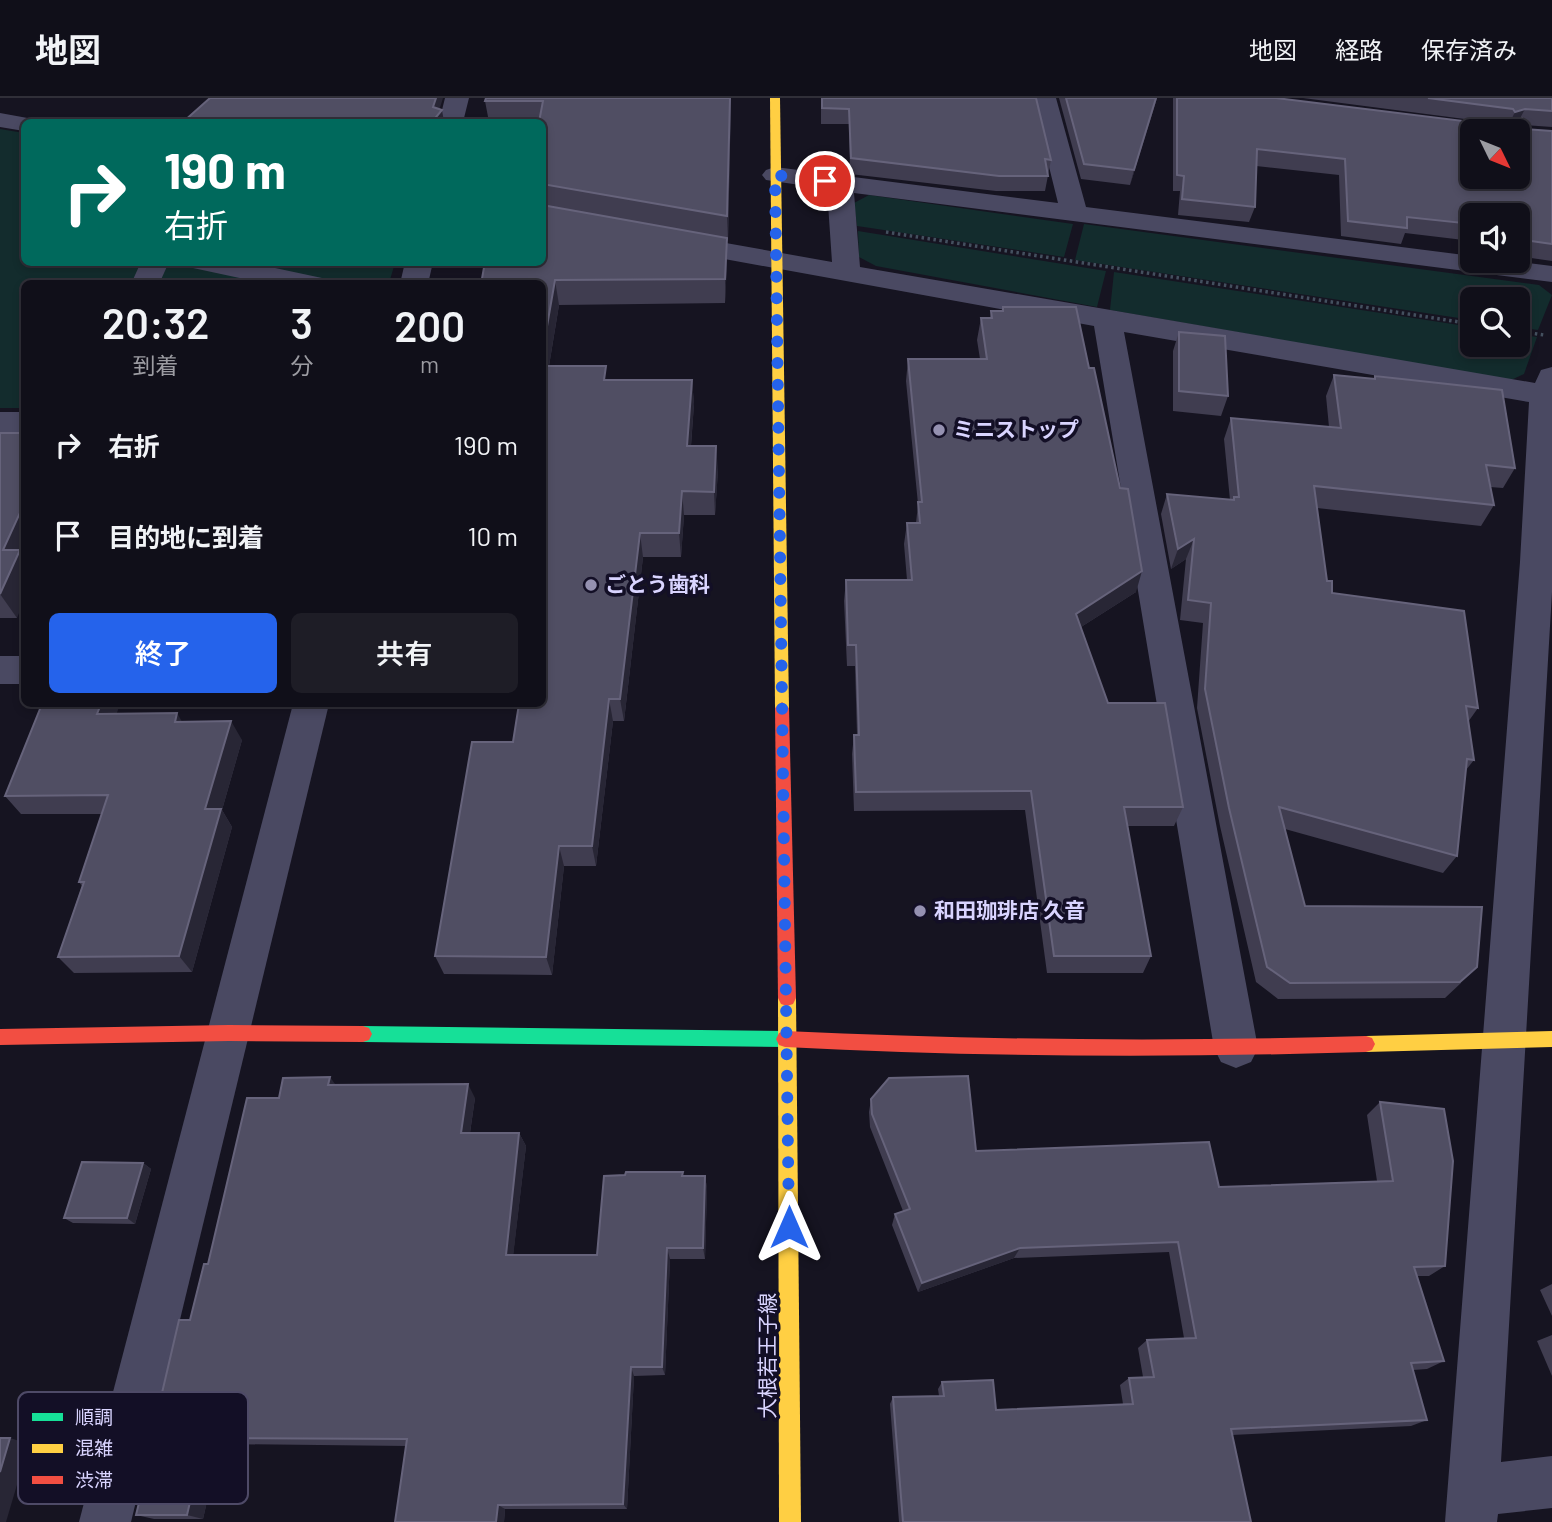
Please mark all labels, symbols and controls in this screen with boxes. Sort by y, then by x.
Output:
text: 地図 [35,29,101,69]
text: 地図 [1249,35,1297,64]
text: 経路 [1335,35,1383,64]
text: 保存済み [1421,35,1517,64]
north arrow [1460,119,1530,189]
map controls [1460,119,1530,357]
text: 190 m [164,140,286,199]
icon: right [49,147,140,238]
pin [795,151,855,211]
icon: arrive [806,162,844,200]
button: sound [1460,203,1530,273]
text: 右折 [164,205,228,243]
button: search [1460,287,1530,357]
text: 20:32 [102,297,209,347]
text: 3 [291,297,313,347]
text: 200 [394,300,465,350]
text: m [420,350,439,378]
text: 到着 [133,351,179,379]
text: 分 [290,351,313,379]
place label: ミニストップ [953,416,1079,441]
marker: ミニストップ [931,422,947,438]
icon: right [49,426,87,464]
text: 190 m [454,429,518,460]
text: 右折 [108,430,160,461]
icon: arrive [49,517,87,555]
text: 10 m [468,520,518,551]
text: 目的地に到着 [108,521,264,552]
place label: ごとう歯科 [605,571,710,596]
marker: ごとう歯科 [583,577,599,593]
button: 終了 [49,613,277,693]
button: 共有 [291,613,518,693]
place label: 和田珈琲店 久音 [934,897,1085,922]
marker: 和田珈琲店 久音 [912,903,928,919]
position arrow [752,1190,826,1264]
street label: 大根若王子線 [754,1293,779,1419]
legend [18,1392,248,1504]
text: 順調 [75,1405,113,1428]
text: 混雑 [75,1436,113,1459]
text: 渋滞 [75,1468,113,1491]

